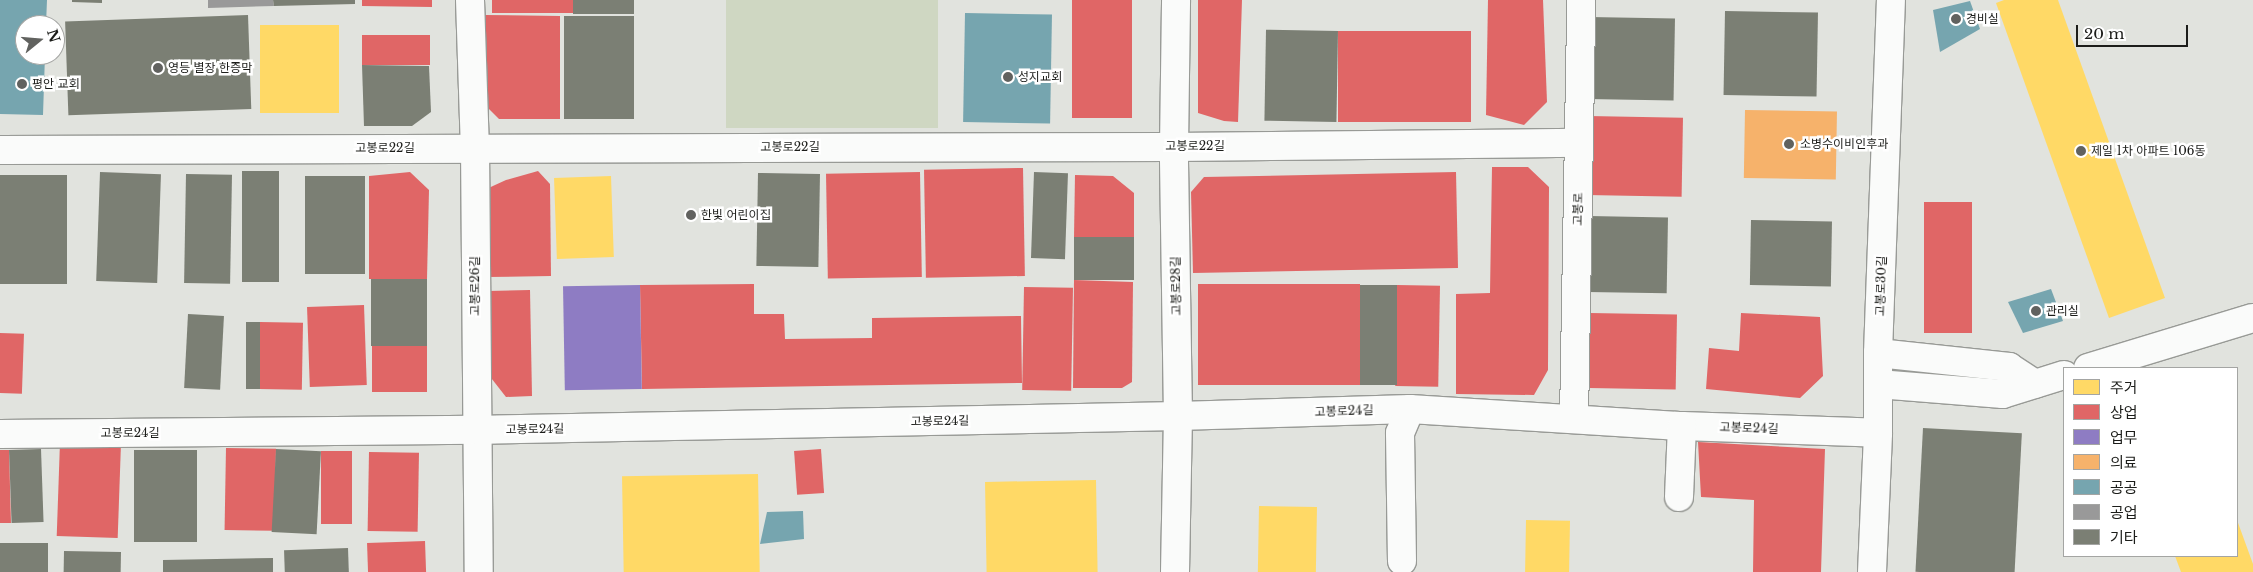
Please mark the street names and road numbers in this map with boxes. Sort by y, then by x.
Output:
street label: 고봉로22길 [1166,139,1224,153]
street label: 고봉로22길 [761,140,819,154]
street label: 고봉로22길 [356,141,414,155]
street label: 고봉로 [1571,192,1585,226]
street label: 고봉로26길 [468,256,482,316]
street label: 고봉로28길 [1168,256,1184,316]
street label: 고봉로30길 [1873,256,1889,316]
street label: 고봉로24길 [1314,403,1374,419]
street label: 고봉로24길 [911,413,969,429]
street label: 고봉로24길 [1719,420,1779,436]
street label: 고봉로24길 [506,421,564,437]
street label: 고봉로24길 [101,426,159,440]

